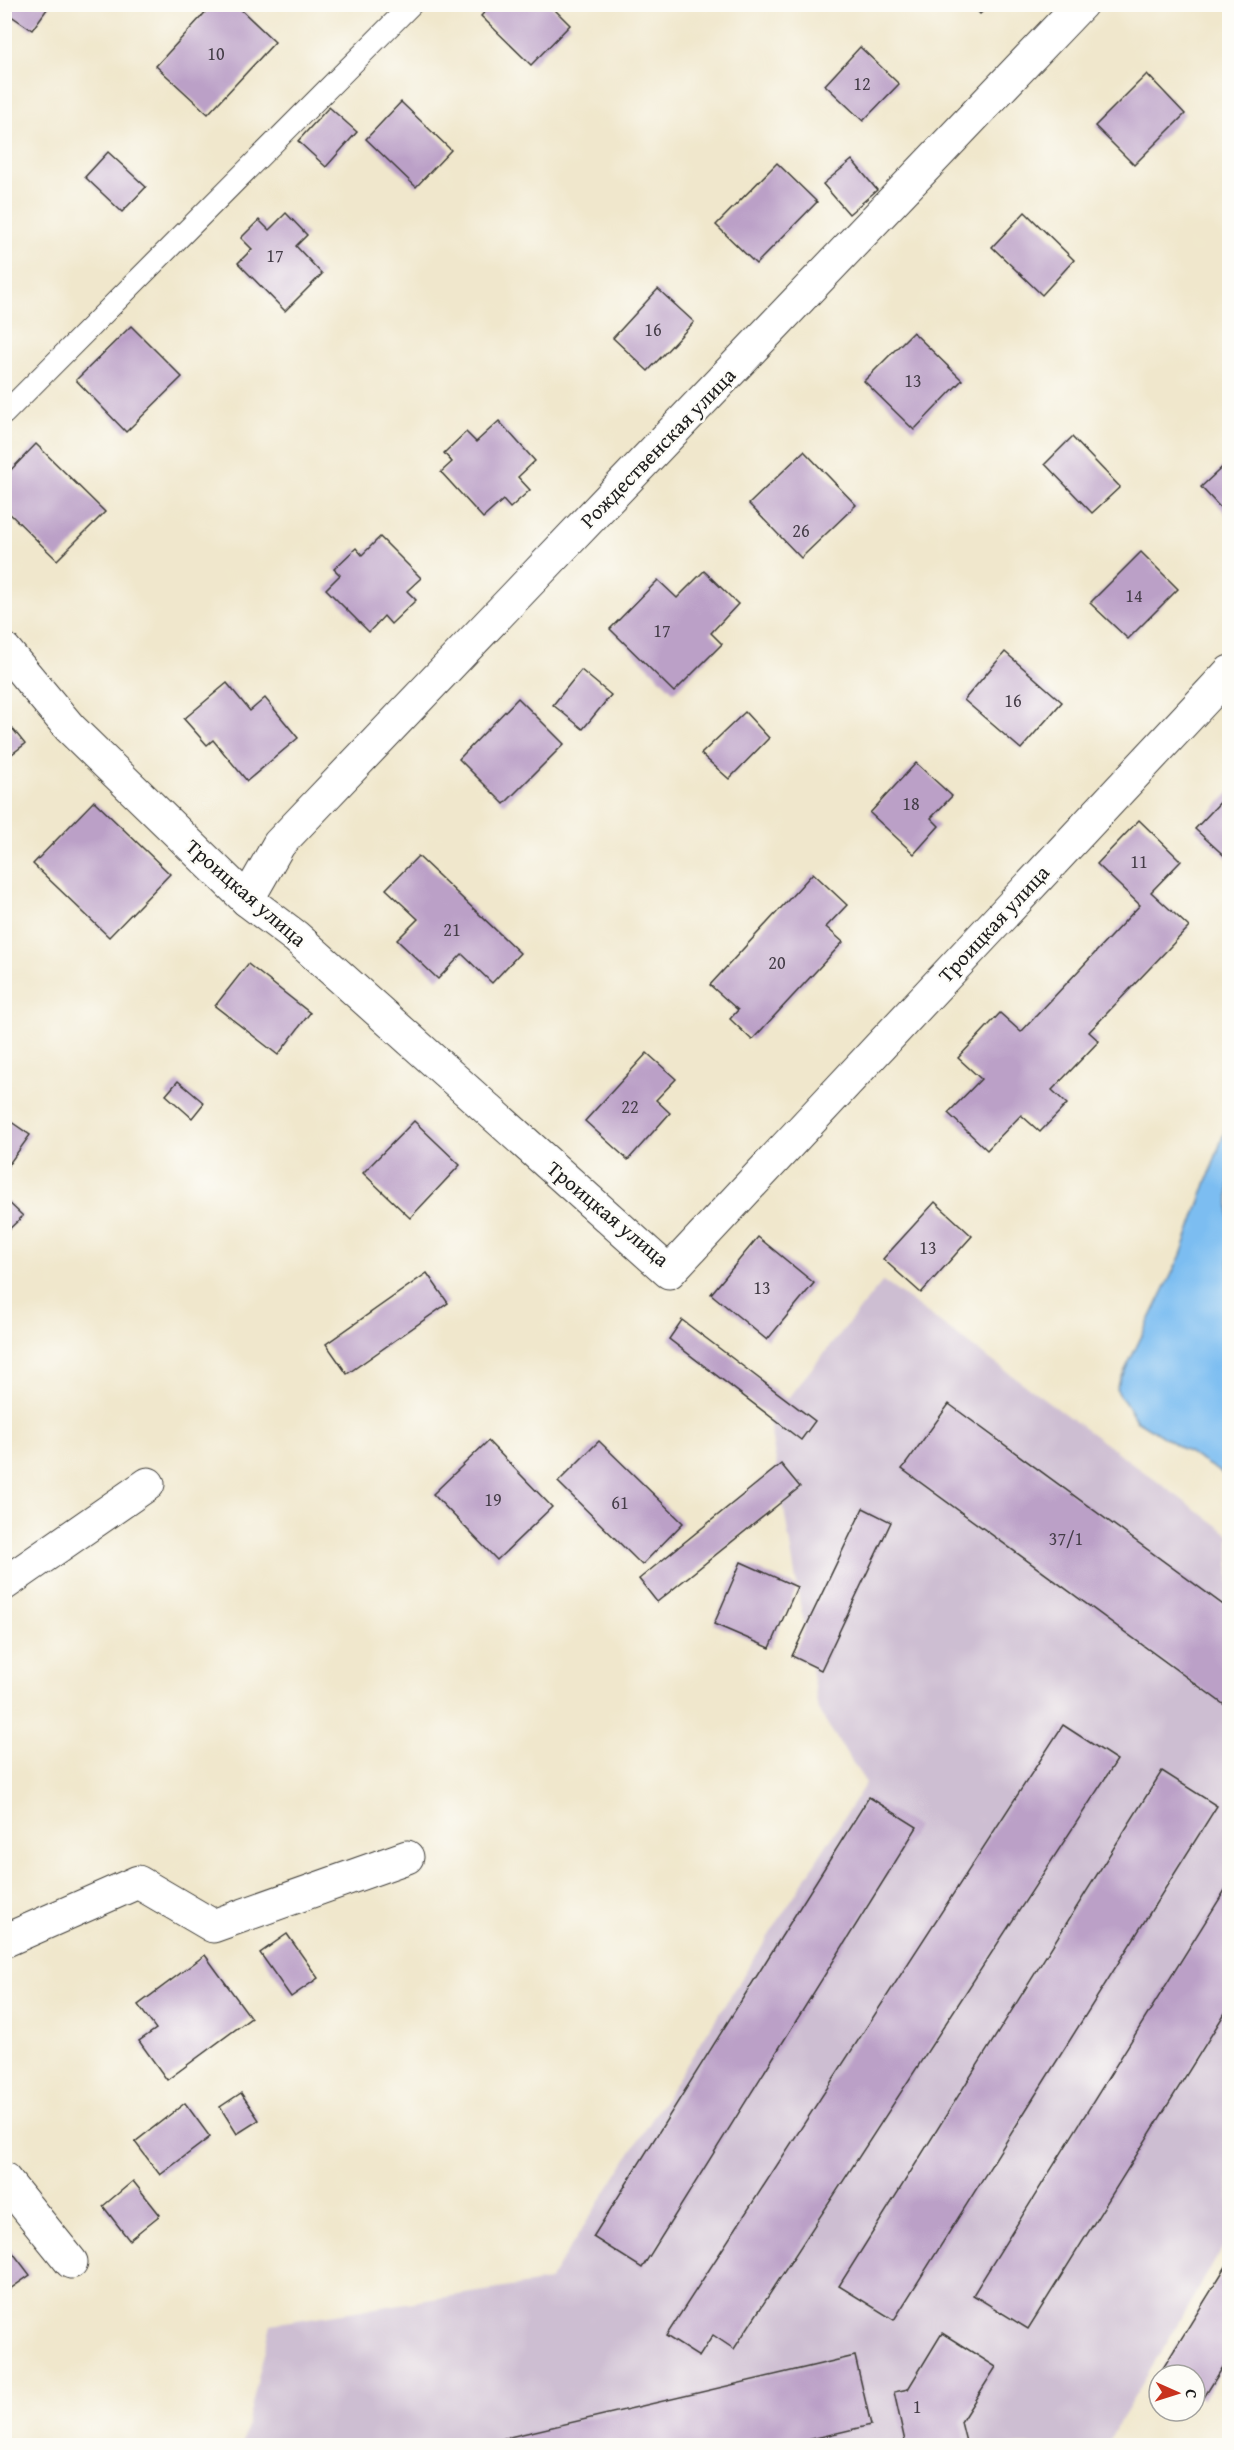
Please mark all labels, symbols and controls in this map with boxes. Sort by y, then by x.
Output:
house number: 10 [207,40,225,67]
house number: 12 [853,70,871,97]
house number: 17 [266,242,284,269]
house number: 16 [644,316,662,343]
street label: Рождественская улица [573,360,743,535]
house number: 13 [904,367,922,394]
house number: 26 [792,517,810,544]
house number: 14 [1125,582,1143,609]
house number: 17 [653,617,671,644]
house number: 16 [1004,687,1022,714]
house number: 18 [902,790,920,817]
street label: Троицкая улица [179,831,314,954]
house number: 11 [1130,848,1148,875]
street label: Троицкая улица [931,858,1057,990]
house number: 21 [443,916,461,943]
house number: 20 [768,949,786,976]
house number: 22 [621,1093,639,1120]
street label: Троицкая улица [540,1153,676,1274]
house number: 13 [919,1234,937,1261]
house number: 13 [753,1274,771,1301]
house number: 19 [484,1486,502,1513]
house number: 61 [611,1489,629,1516]
house number: 37/1 [1049,1525,1083,1552]
north arrow [1147,2363,1207,2423]
text: С [1180,2389,1204,2399]
house number: 1 [913,2393,921,2420]

